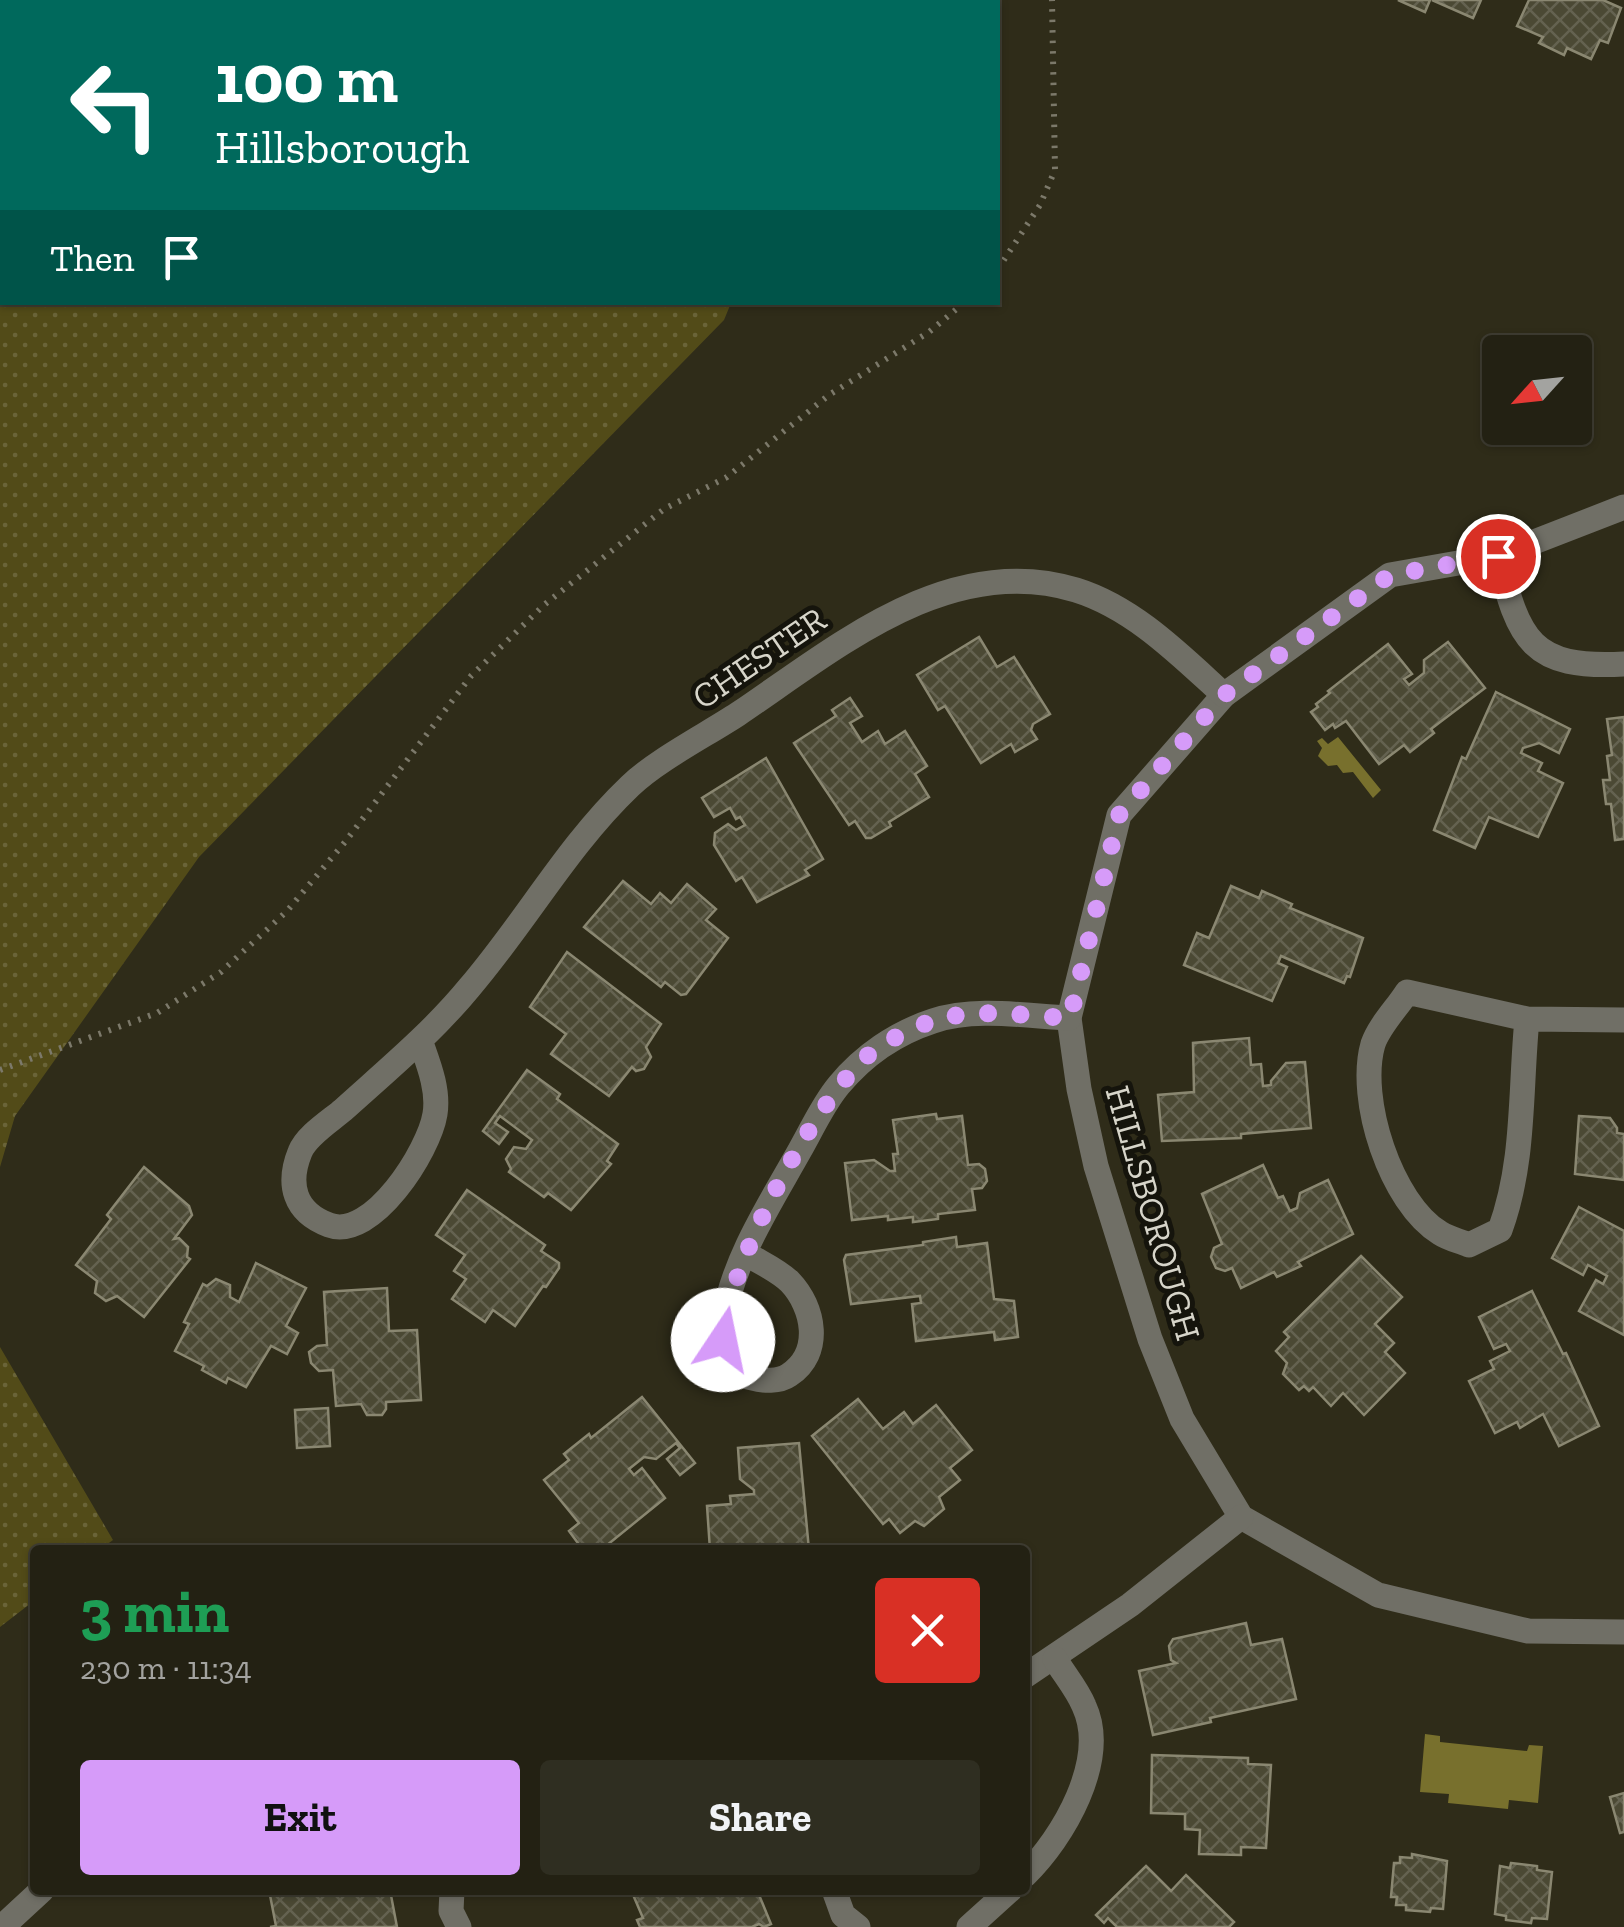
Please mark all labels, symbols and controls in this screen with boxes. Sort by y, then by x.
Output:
text: 100 m [215,36,398,120]
icon: left [50,40,180,170]
text: Hillsborough [215,121,469,175]
icon: arrive [154,230,209,285]
text: Then [50,235,134,281]
north arrow [1482,335,1592,445]
map controls [1482,335,1592,445]
pin [1456,514,1541,599]
icon: arrive [1471,529,1526,584]
street label: CHESTER [684,598,834,718]
street label: HILLSBOROUGH [1097,1081,1209,1345]
position arrow [671,1288,775,1392]
text: 3 min [80,1575,229,1647]
button: close [875,1578,980,1683]
text: 230 m · 11:34 [80,1649,252,1687]
button: Exit [80,1760,520,1875]
button: Share [540,1760,980,1875]

